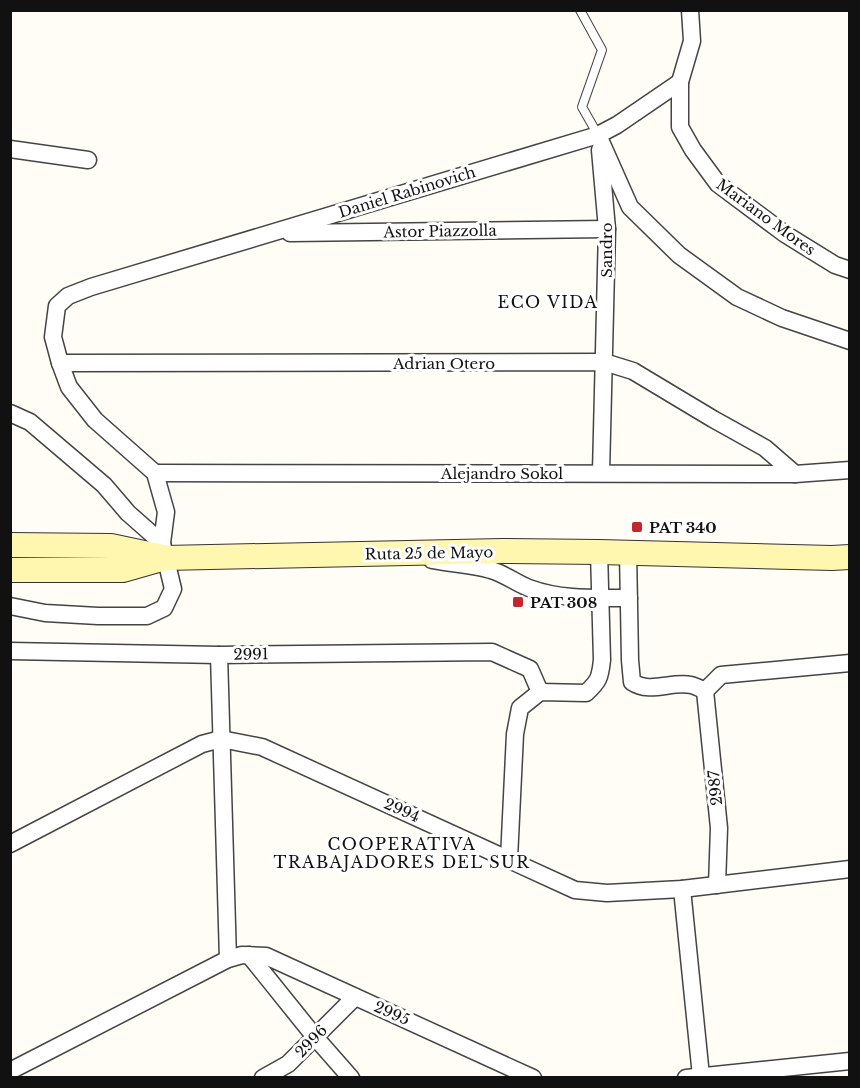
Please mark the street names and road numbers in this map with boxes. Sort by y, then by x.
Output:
street label: Daniel Rabinovich [336,162,478,222]
street label: Mariano Mores [713,175,819,259]
street label: Astor Piazzolla [382,221,497,242]
street label: Sandro [597,222,616,278]
street label: Adrian Otero [392,354,495,373]
street label: Alejandro Sokol [440,464,563,483]
street label: Ruta 25 de Mayo [365,542,494,564]
street label: 2991 [233,644,269,664]
street label: 2987 [704,769,726,807]
street label: 2994 [381,794,423,826]
street label: 2995 [371,997,413,1029]
street label: 2996 [291,1021,331,1061]

